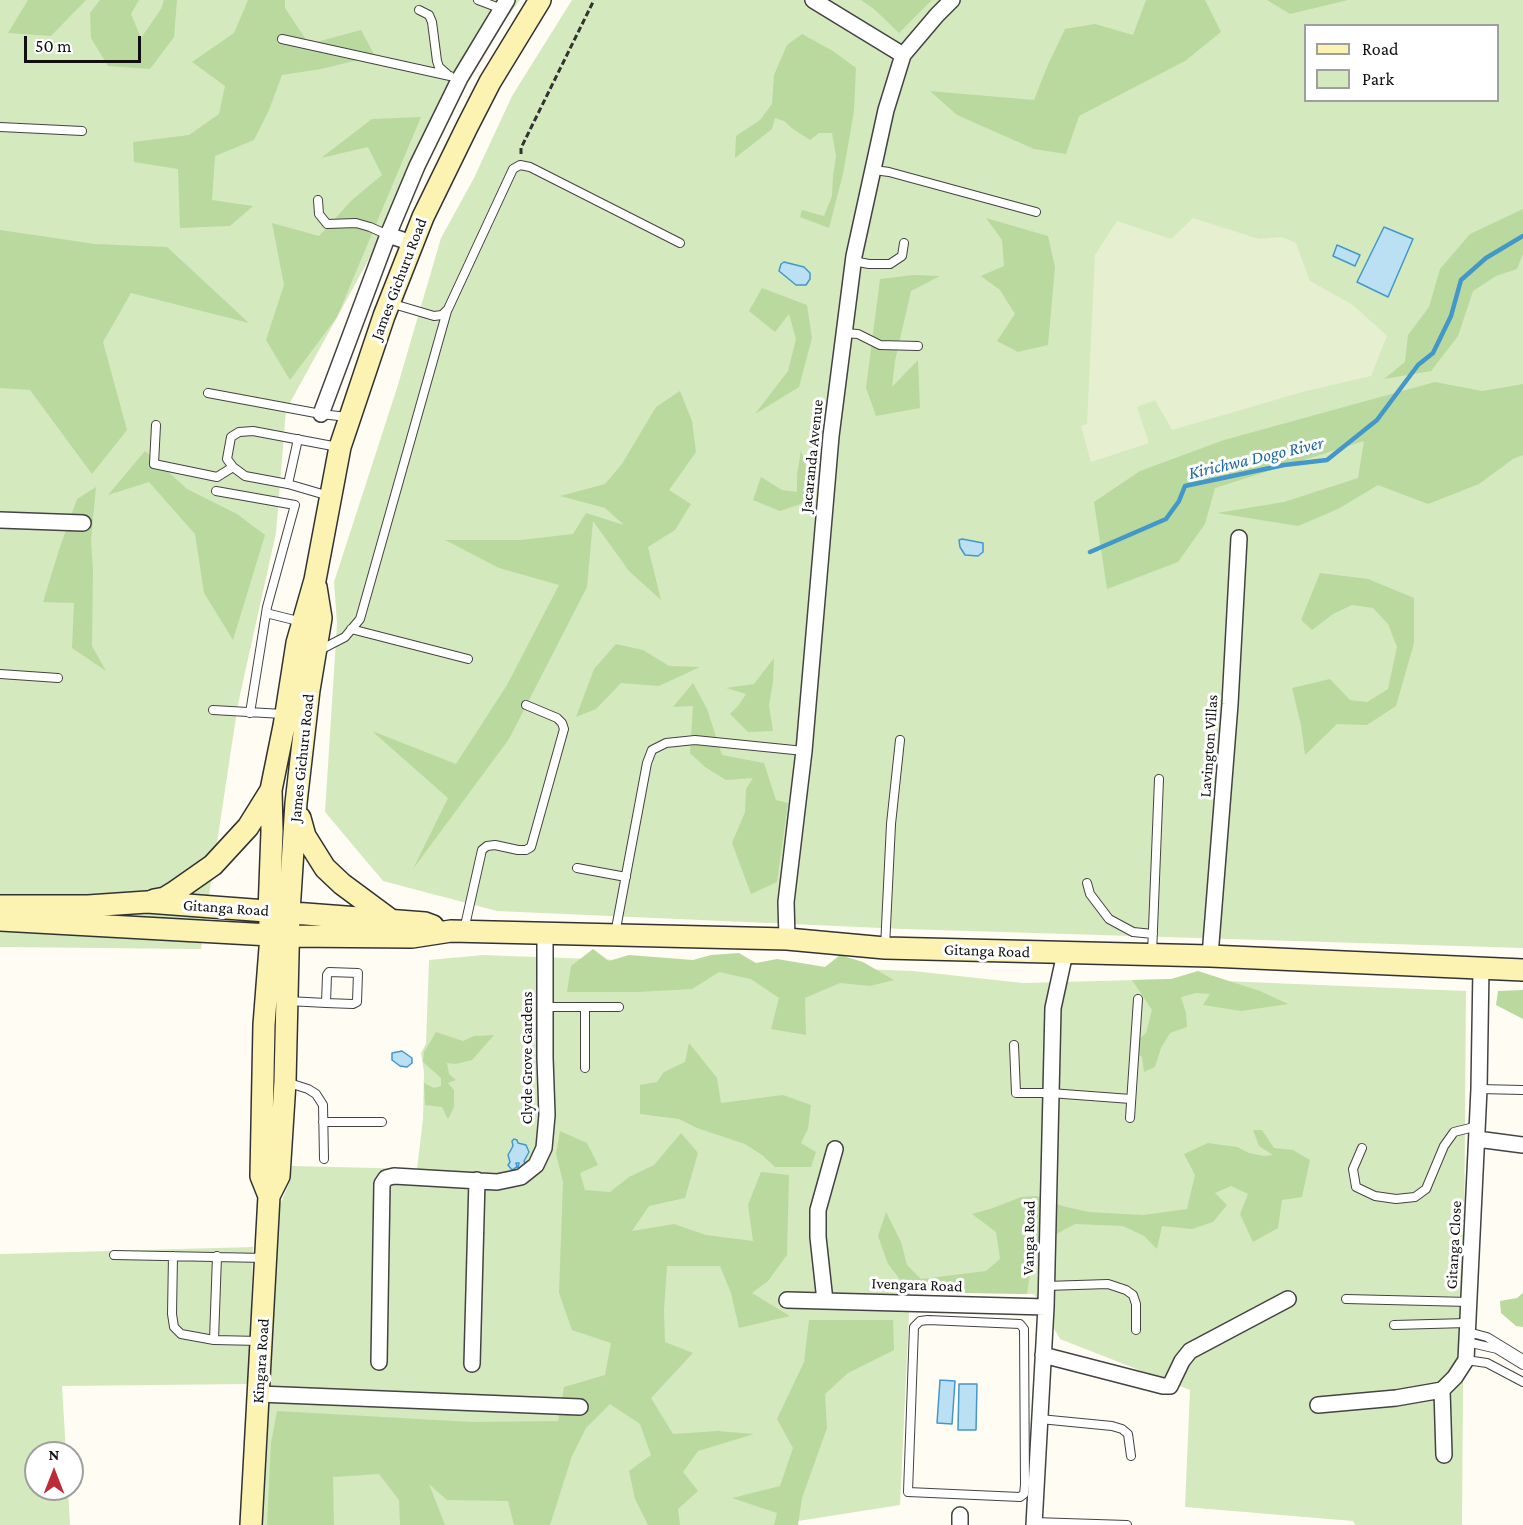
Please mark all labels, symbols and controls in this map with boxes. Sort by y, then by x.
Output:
scale bar [27,24,144,62]
legend [1304,24,1499,102]
text: 50 m [35,36,72,56]
text: Road [1362,39,1399,59]
text: Park [1362,69,1394,89]
street label: James Gichuru Road [367,215,431,343]
street label: Jacaranda Avenue [797,399,827,513]
water label: Kirichwa Dogo River [1186,432,1326,484]
street label: James Gichuru Road [286,693,318,823]
street label: Lavington Villas [1196,694,1222,798]
street label: Gitanga Road [182,895,270,921]
street label: Gitanga Road [944,940,1030,962]
street label: Clyde Grove Gardens [517,991,537,1125]
street label: Vanga Road [1019,1200,1039,1276]
street label: Gitanga Close [1442,1200,1466,1290]
street label: Ivengara Road [871,1274,963,1296]
street label: Kingara Road [248,1318,274,1404]
north arrow [24,1441,84,1501]
text: N [49,1446,59,1463]

